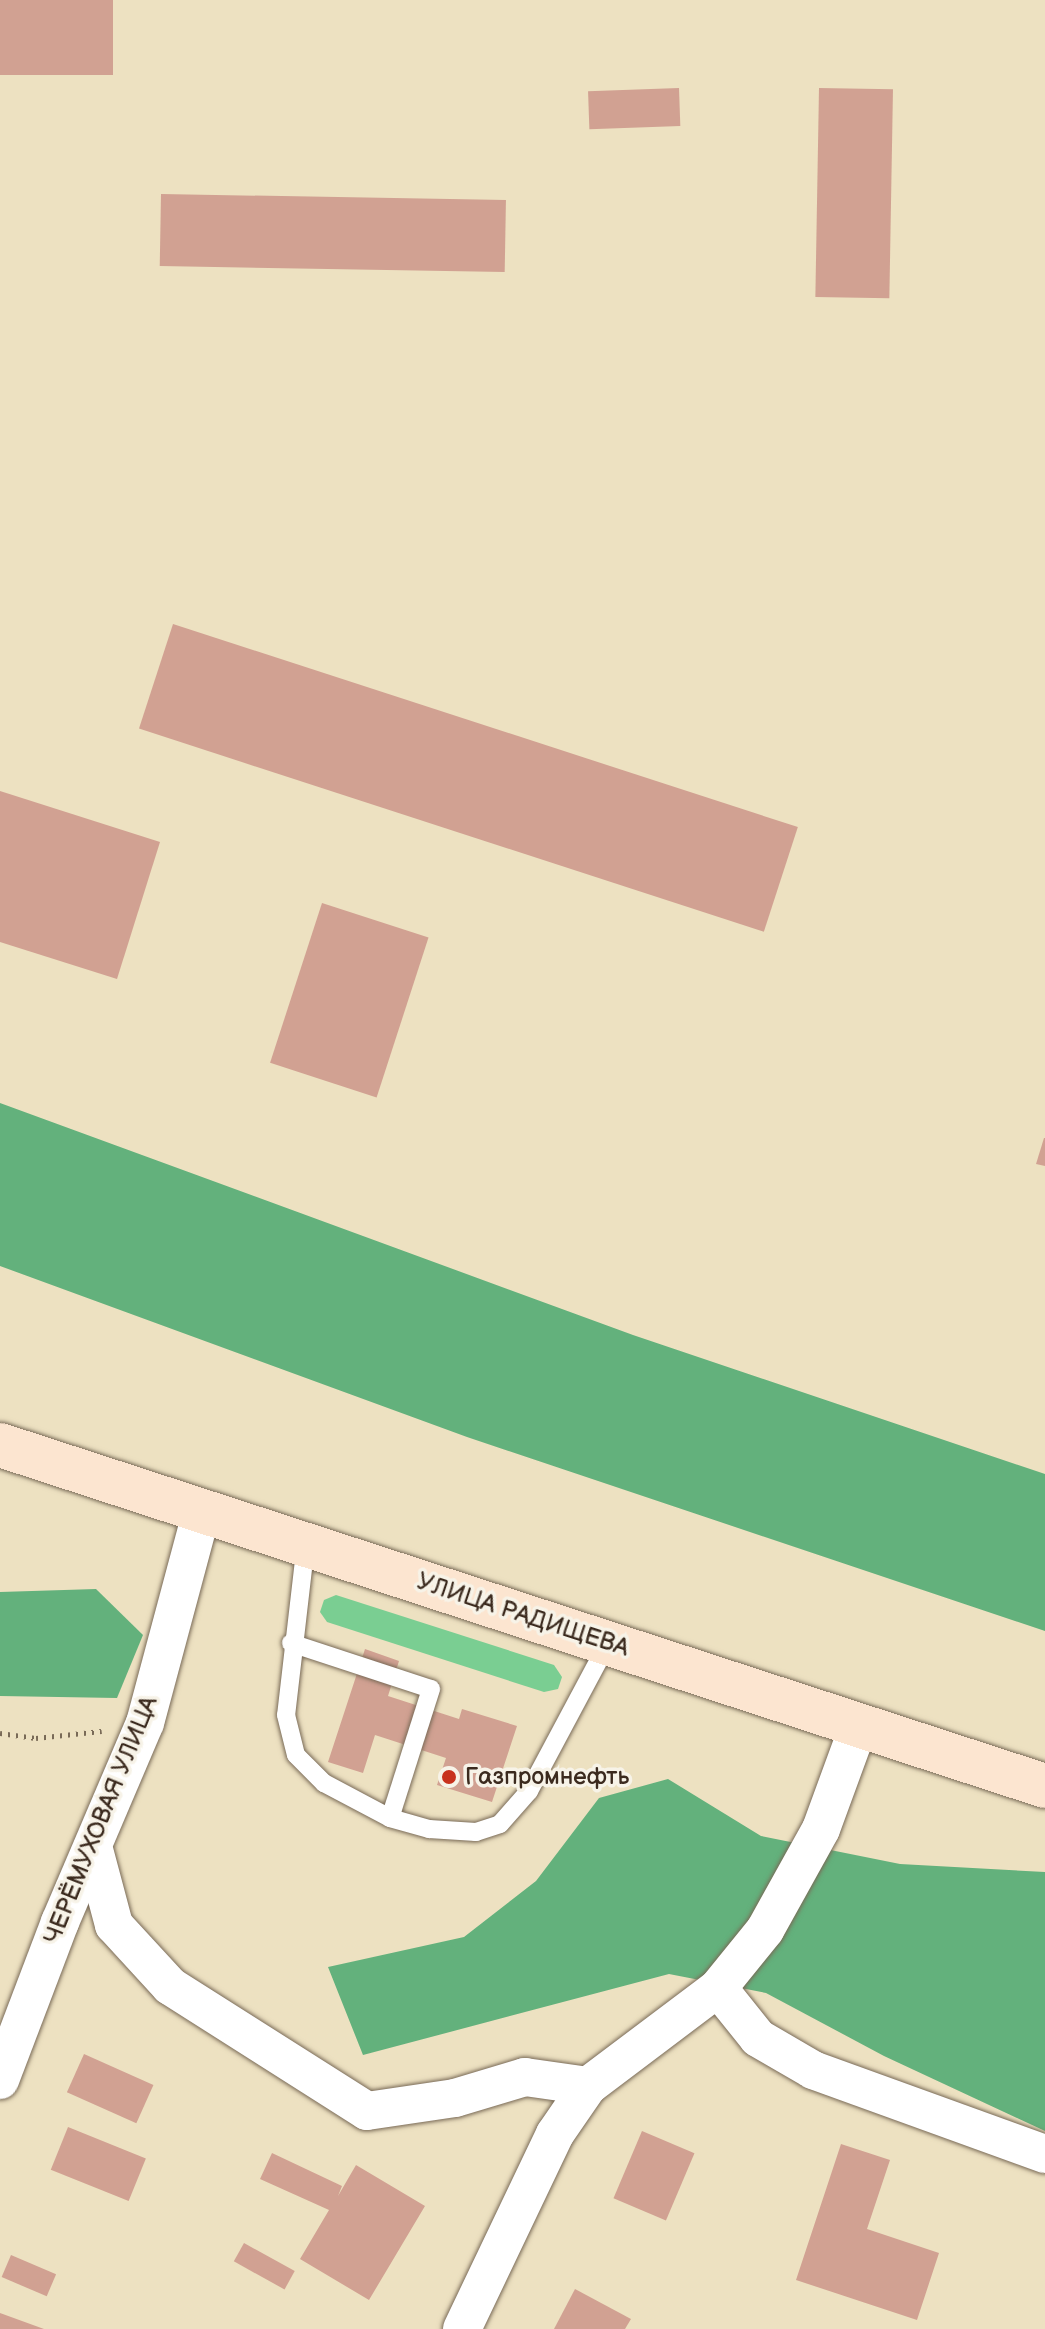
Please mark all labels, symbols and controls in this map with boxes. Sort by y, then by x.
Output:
street label: УЛИЦА РАДИЩЕВА [413,1567,633,1663]
street label: ЧЕРЁМУХОВАЯ УЛИЦА [38,1692,164,1948]
place label: Газпромнефть [465,1763,629,1791]
marker: Газпромнефть [440,1768,458,1786]

